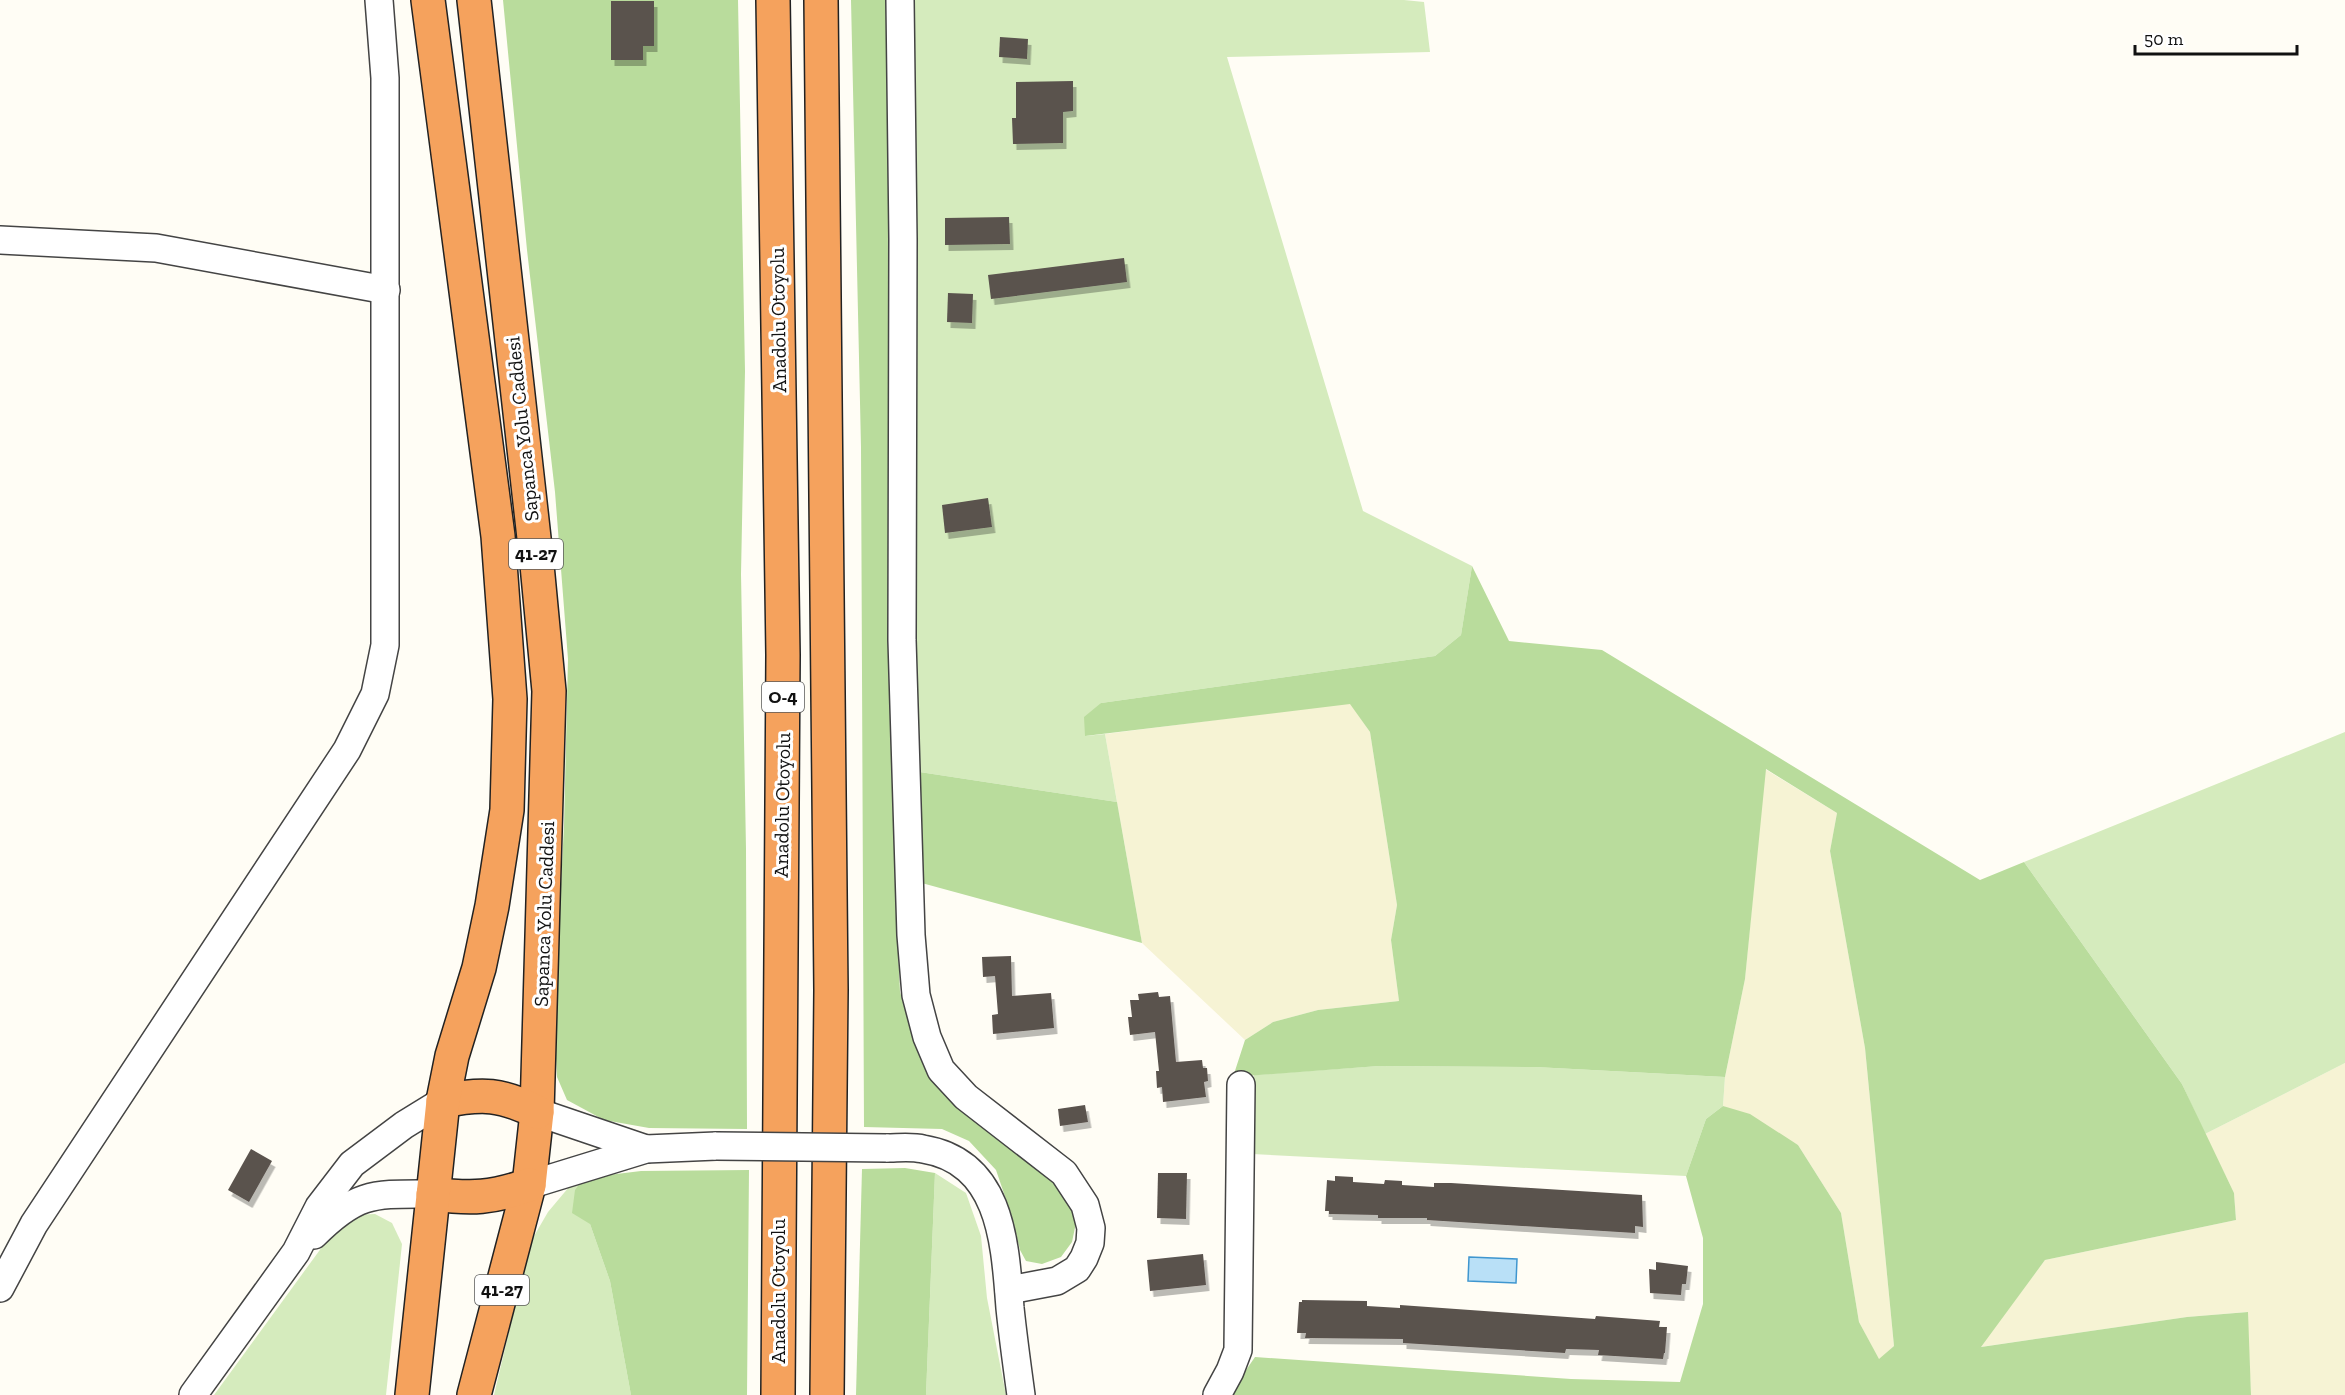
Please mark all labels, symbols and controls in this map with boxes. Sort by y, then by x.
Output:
scale bar [2135,18,2297,56]
text: 50 m [2144,28,2184,50]
street label: Anadolu Otoyolu [765,247,791,393]
street label: Sapanca Yolu Caddesi [500,335,544,523]
road number: 41-27 [509,539,563,569]
road number: O-4 [762,682,804,712]
street label: Anadolu Otoyolu [769,732,795,878]
street label: Sapanca Yolu Caddesi [529,820,559,1007]
street label: Anadolu Otoyolu [766,1218,790,1364]
road number: 41-27 [475,1275,529,1305]

